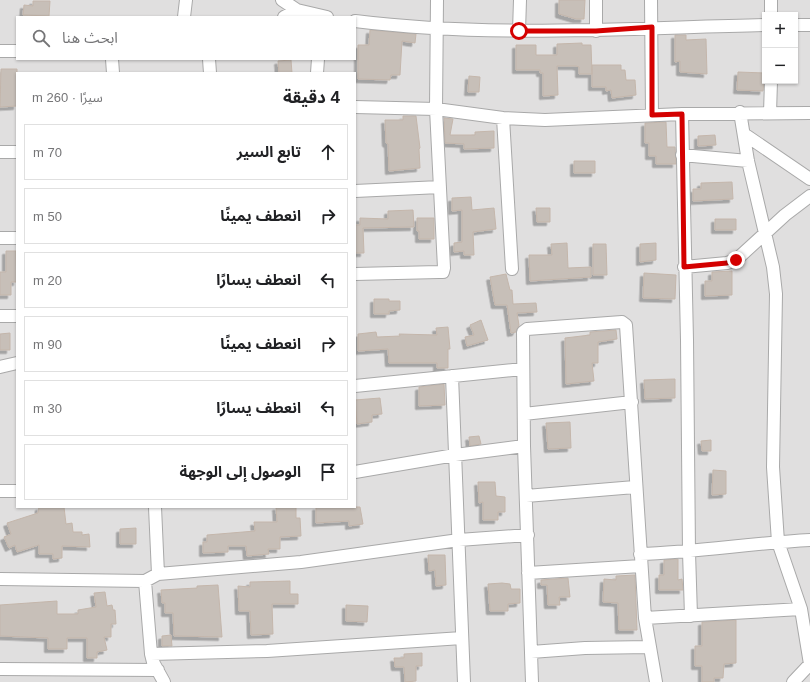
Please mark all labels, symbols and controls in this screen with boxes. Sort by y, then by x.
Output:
map controls [762,12,798,84]
button: + [762,12,798,48]
search box [16,16,356,60]
route start [510,22,528,40]
icon: search [30,27,52,49]
text: ابحث هنا [62,29,118,46]
button: − [762,48,798,84]
text: 4 دقيقة [283,88,340,107]
text: سيرًا · 260 m [32,90,103,105]
icon: ahead [317,141,339,163]
text: تابع السير [237,143,301,160]
text: 70 m [33,145,62,160]
icon: right [317,205,339,227]
text: انعطف يمينًا [220,207,301,224]
text: 50 m [33,209,62,224]
route end [727,251,745,269]
icon: left [317,269,339,291]
text: انعطف يسارًا [216,271,301,288]
text: 20 m [33,273,62,288]
icon: right [317,333,339,355]
text: انعطف يمينًا [220,335,301,352]
text: 90 m [33,337,62,352]
icon: left [317,397,339,419]
text: انعطف يسارًا [216,399,301,416]
text: 30 m [33,401,62,416]
icon: arrive [317,461,339,483]
text: الوصول إلى الوجهة [179,463,301,480]

